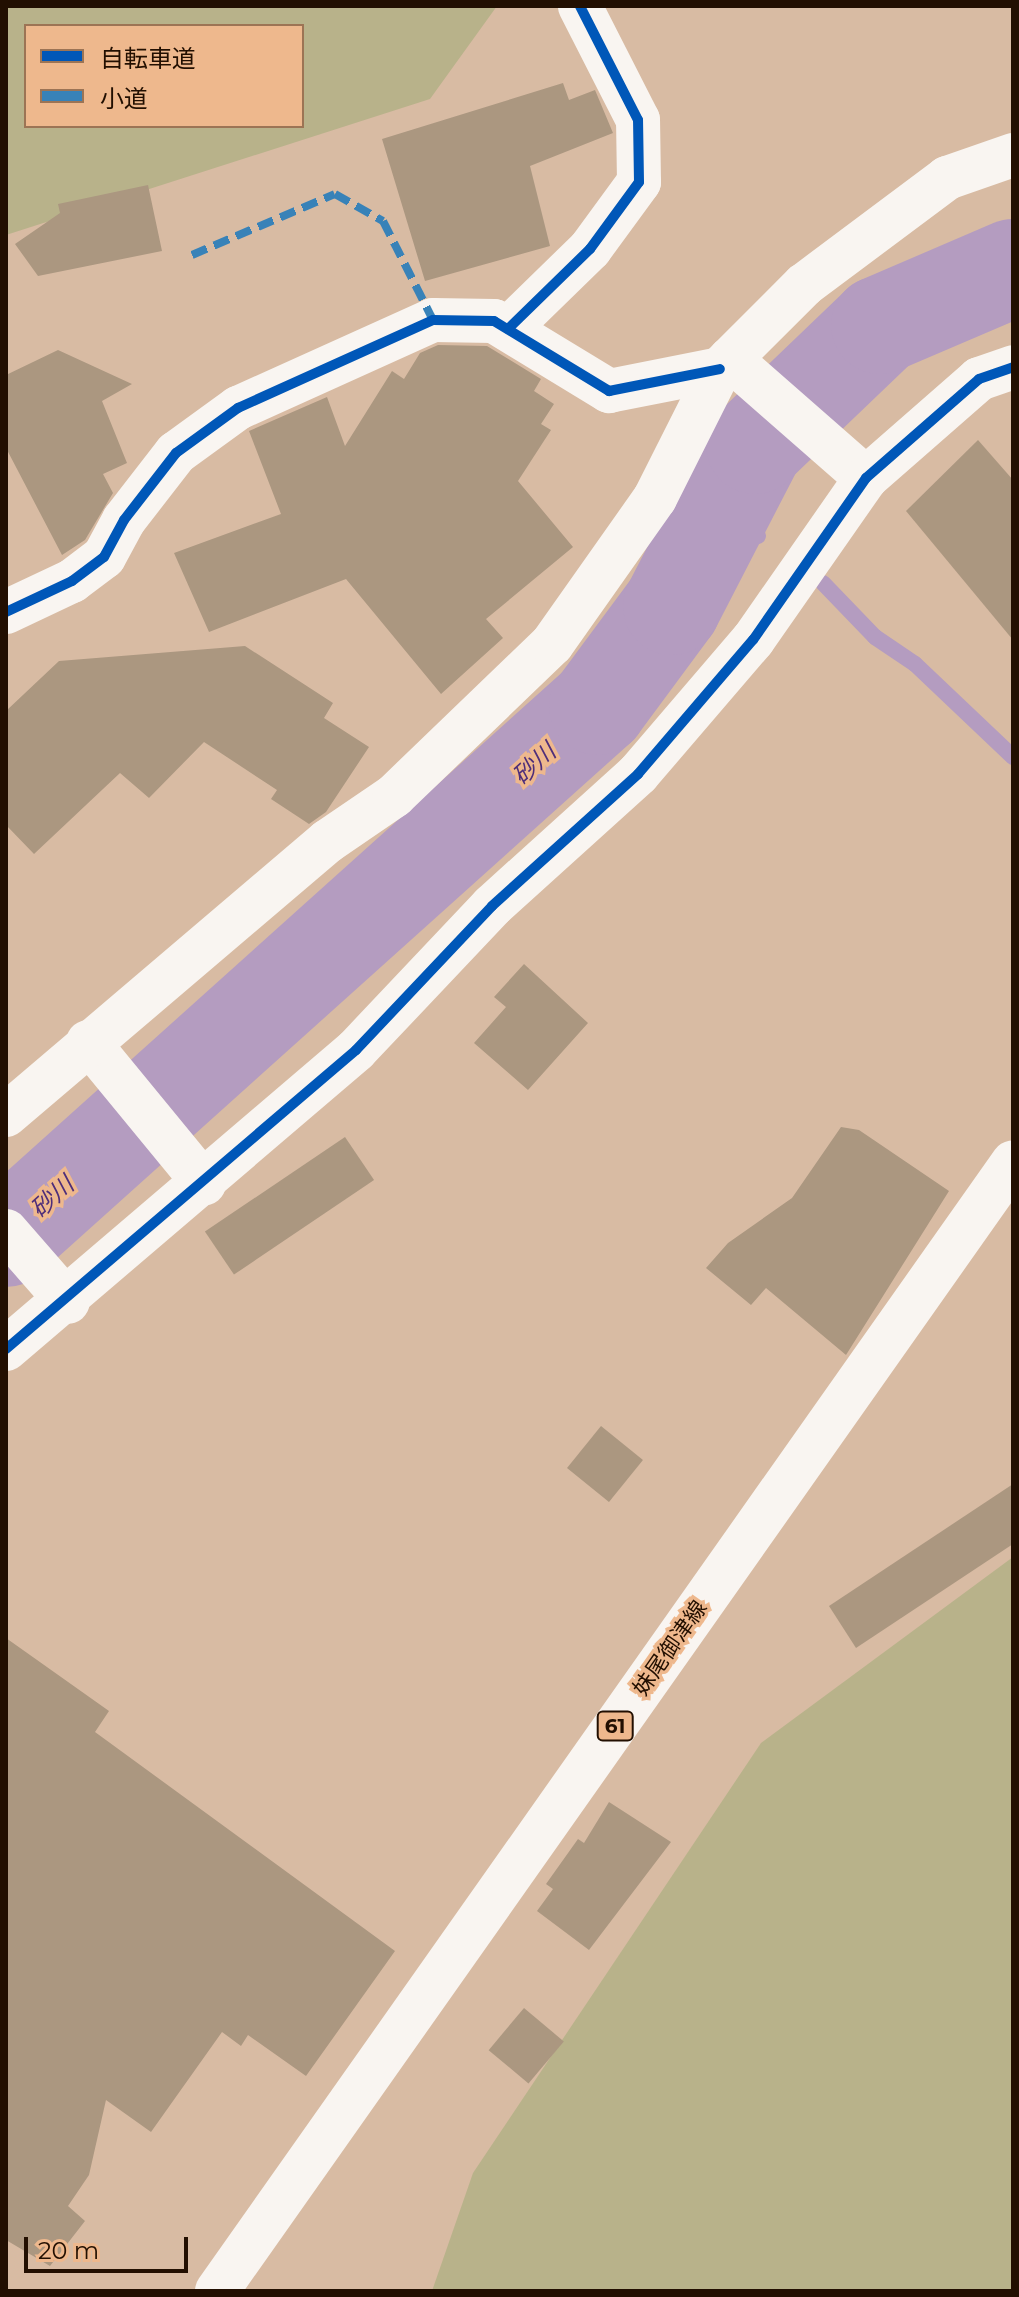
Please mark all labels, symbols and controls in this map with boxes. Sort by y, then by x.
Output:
legend [24,24,304,128]
text: 自転車道 [100,44,196,73]
text: 小道 [100,84,148,113]
water label: 砂川 [507,737,561,791]
water label: 砂川 [25,1170,79,1224]
street label: 妹尾御津線 [628,1595,712,1701]
road number: 61 [595,1710,635,1742]
scale bar [28,2221,192,2271]
text: 20 m [38,2236,99,2265]

